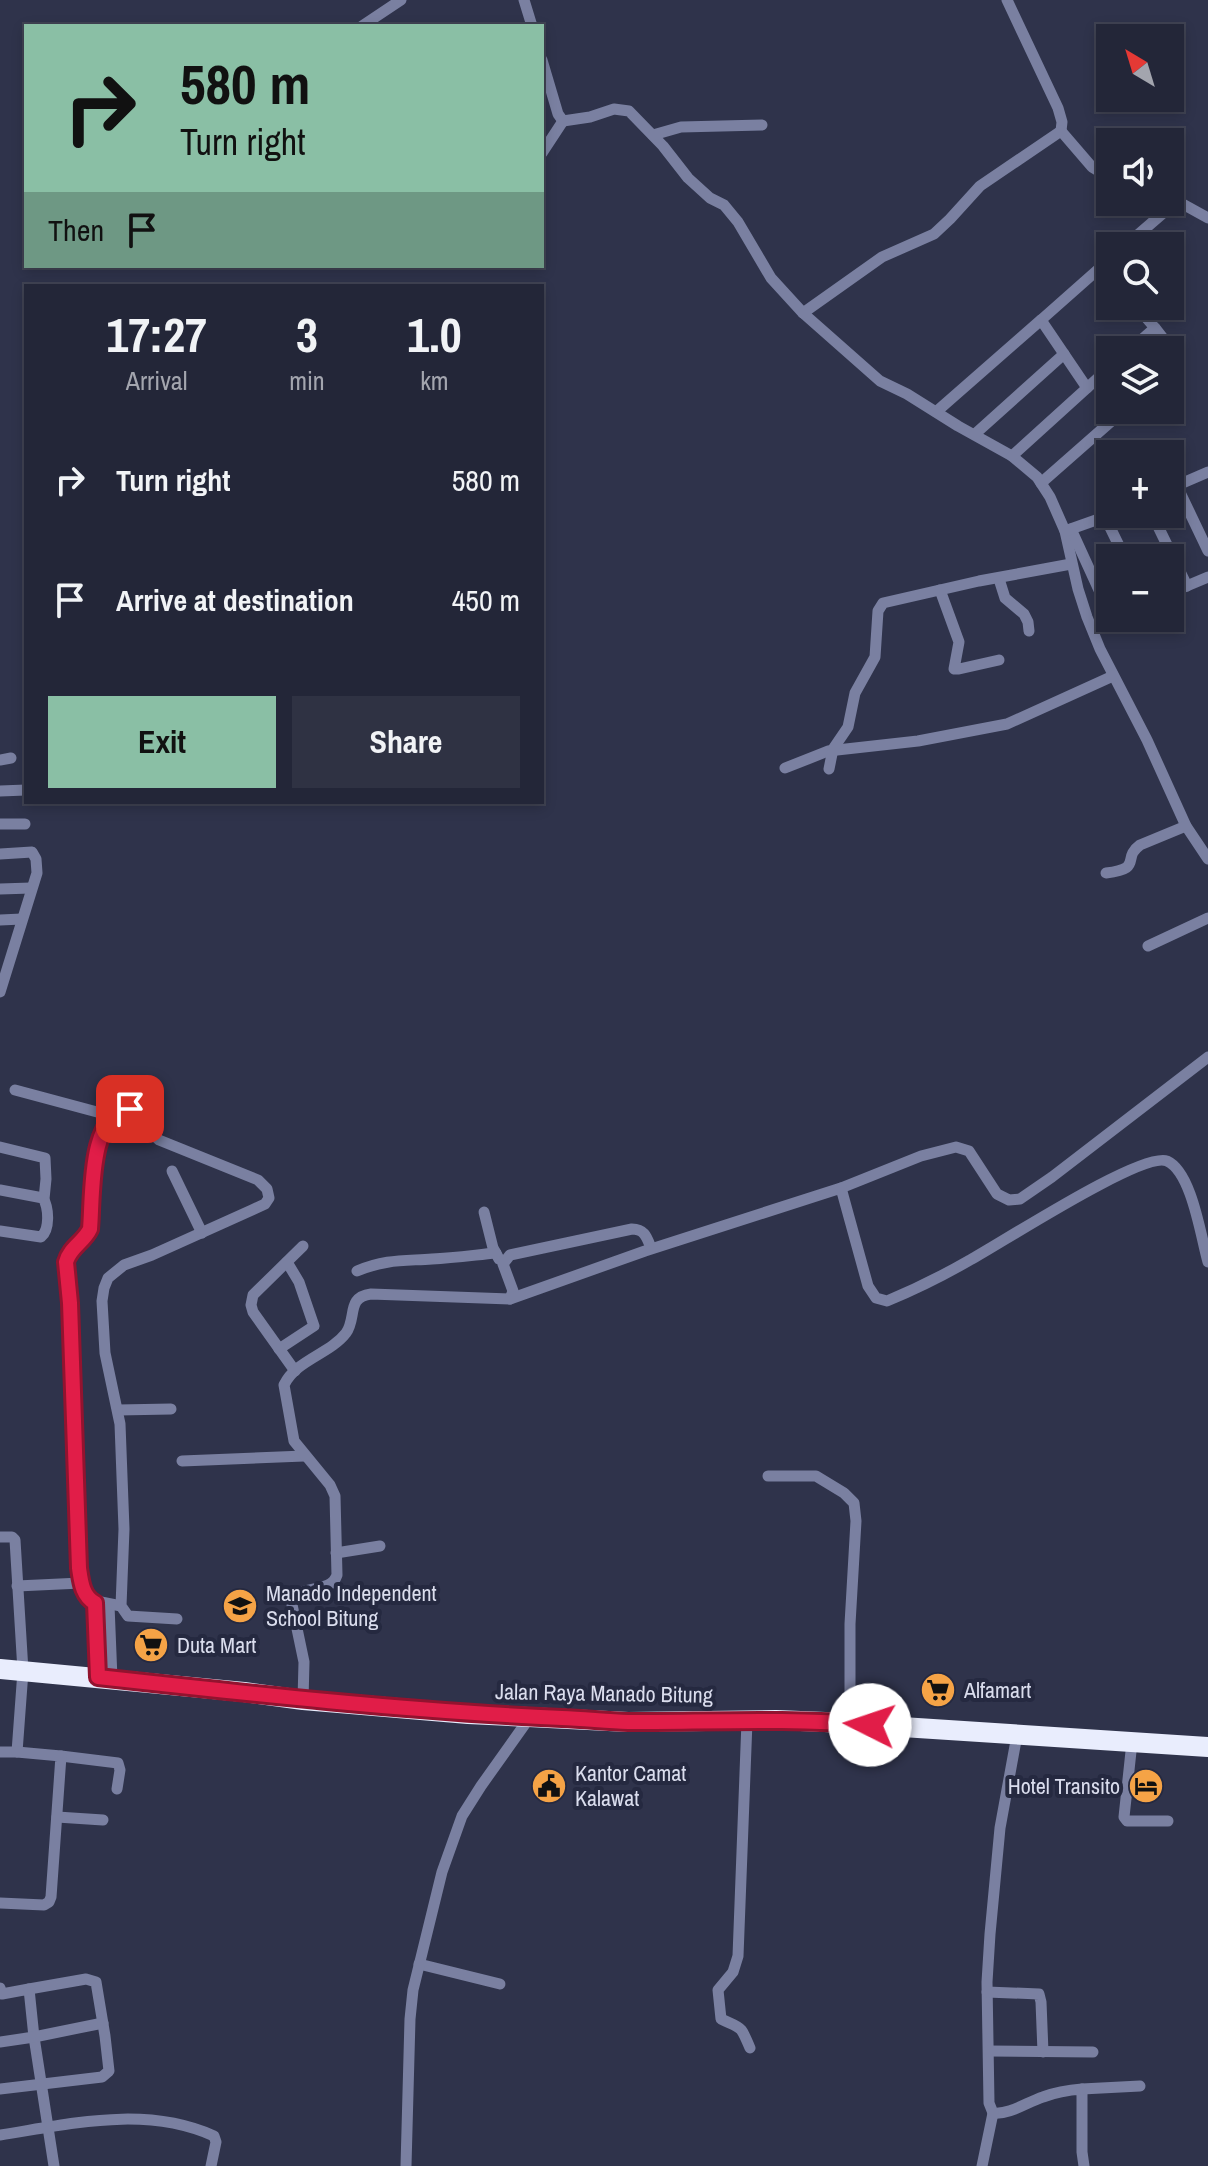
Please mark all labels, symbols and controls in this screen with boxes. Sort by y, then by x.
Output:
north arrow [1096,24,1184,112]
map controls [1096,24,1184,632]
text: 580 m [180,46,310,121]
icon: right [48,56,152,160]
text: Turn right [180,118,305,166]
button: sound [1096,128,1184,216]
icon: arrive [120,208,164,252]
text: Then [48,210,104,250]
button: search [1096,232,1184,320]
text: 17:27 [106,302,207,367]
text: 3 [296,302,318,367]
text: 1.0 [407,302,462,367]
button: layers [1096,336,1184,424]
text: Arrival [126,363,187,398]
text: min [289,363,325,398]
text: km [420,363,449,398]
button: + [1096,440,1184,528]
icon: right [48,458,92,502]
text: Turn right [116,460,230,500]
text: 580 m [452,460,520,500]
button: − [1096,544,1184,632]
icon: arrive [48,578,92,622]
text: Arrive at destination [116,580,354,620]
text: 450 m [452,580,520,620]
button: Exit [48,696,276,788]
button: Share [292,696,520,788]
pin [96,1075,164,1143]
icon: arrive [108,1087,152,1131]
place label: Manado Independent School Bitung [266,1578,437,1633]
school or university icon: Manado Independent School Bitung [221,1587,259,1625]
supermarket icon: Duta Mart [132,1626,170,1664]
place label: Duta Mart [177,1630,256,1660]
supermarket icon: Alfamart [919,1671,957,1709]
place label: Alfamart [963,1675,1031,1705]
street label: Jalan Raya Manado Bitung [495,1676,713,1710]
position arrow [828,1683,912,1767]
place label: Kantor Camat Kalawat [575,1758,686,1813]
public building icon: Kantor Camat Kalawat [530,1767,568,1805]
hotel icon: Hotel Transito [1127,1767,1165,1805]
place label: Hotel Transito [1008,1771,1120,1801]

